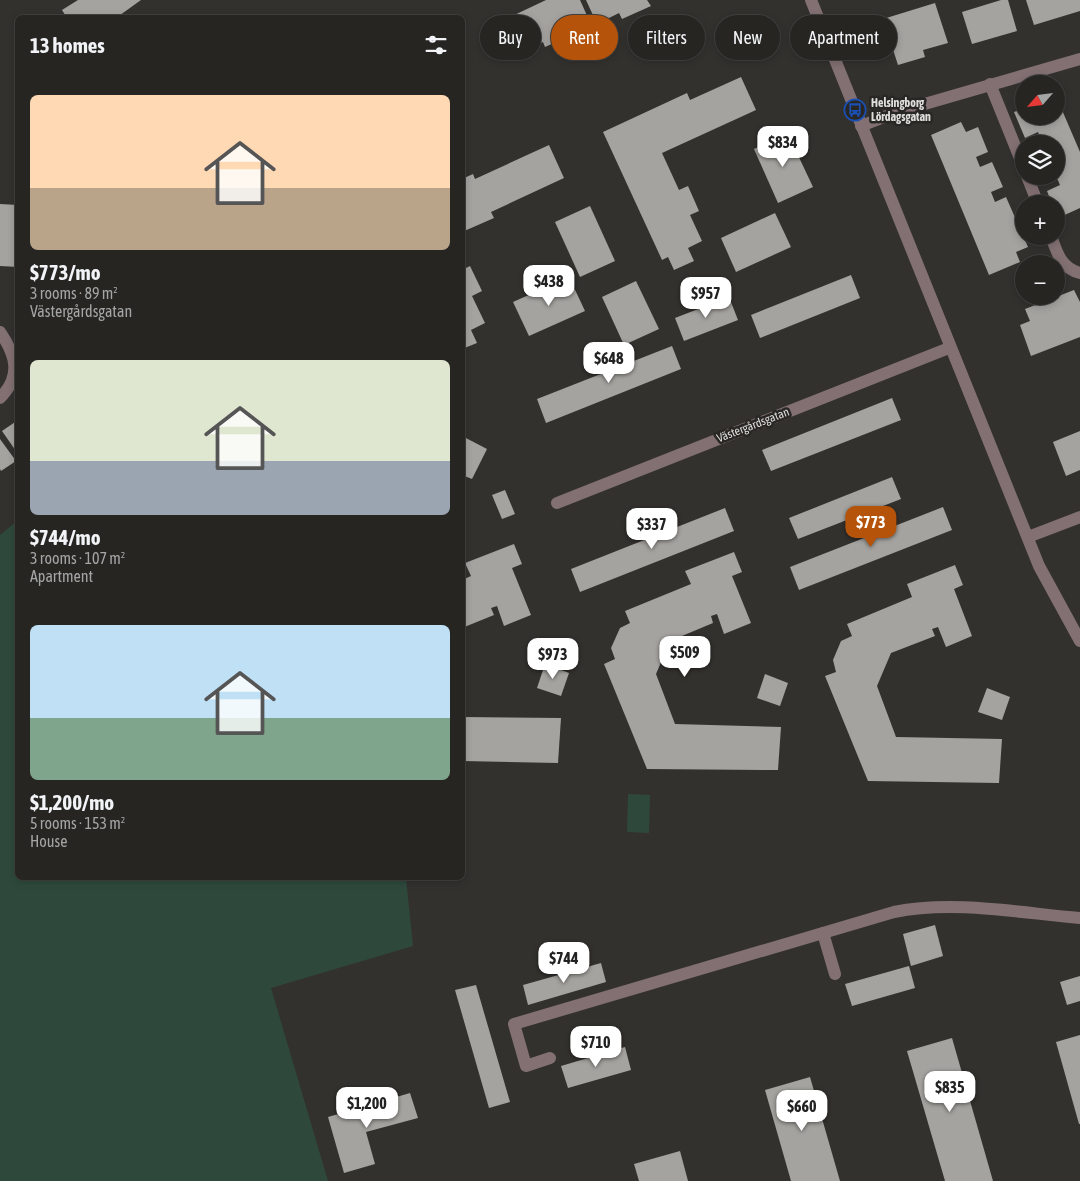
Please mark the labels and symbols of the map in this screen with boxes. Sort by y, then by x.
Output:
north arrow [1015,75,1065,125]
place label: Helsingborg Lördagsgatan [871,96,931,124]
bus stop icon: Helsingborg Lördagsgatan [843,98,867,122]
pin: $834 [753,126,813,168]
pin: $438 [519,264,579,307]
pin: $957 [676,276,736,319]
pin: $648 [579,342,639,384]
street label: Västergårdsgatan [715,405,791,445]
pin: $773 [841,506,901,548]
pin: $337 [622,508,682,550]
pin: $509 [655,636,715,678]
pin: $973 [523,638,583,680]
pin: $744 [534,942,594,984]
pin: $710 [566,1026,626,1068]
pin: $835 [920,1070,980,1113]
pin: $1,200 [326,1086,408,1129]
pin: $660 [772,1090,832,1132]

